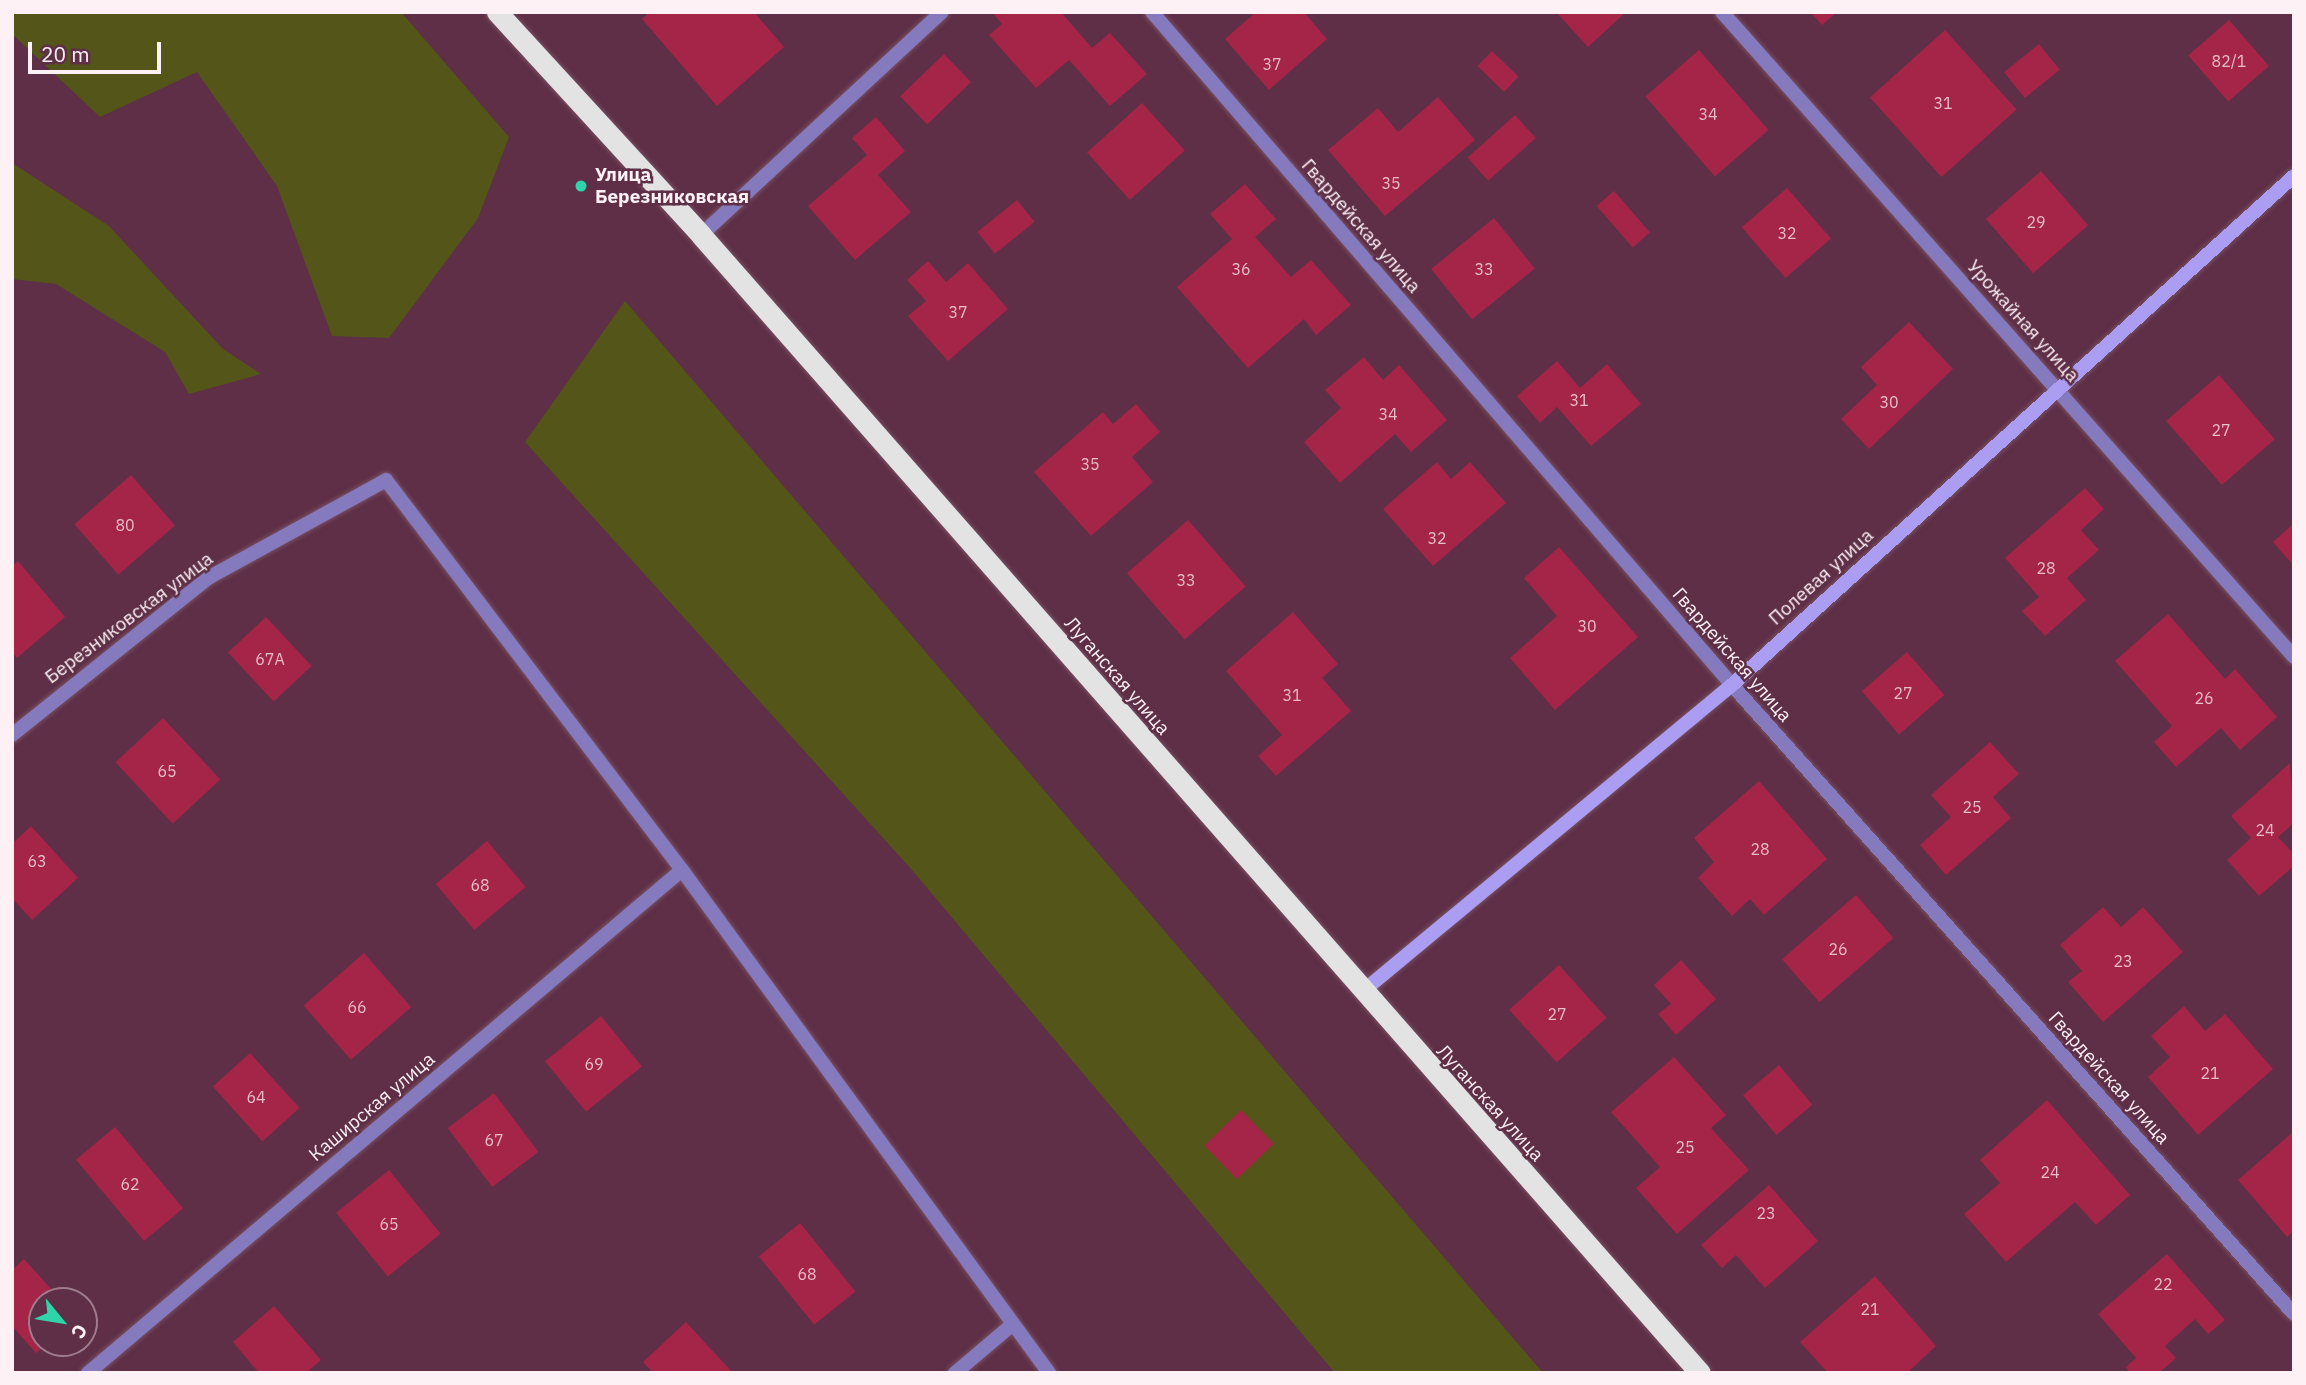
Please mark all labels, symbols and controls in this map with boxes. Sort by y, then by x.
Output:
scale bar [32,28,164,72]
text: 20 m [41,40,90,68]
house number: 82/1 [2212,51,2246,71]
house number: 37 [1262,54,1282,74]
house number: 31 [1933,93,1953,113]
house number: 34 [1698,104,1718,124]
street label: Гвардейская улица [1297,154,1425,298]
place label: Улица Березниковская [595,164,749,208]
house number: 35 [1381,173,1401,193]
marker: Улица Березниковская [573,178,589,194]
house number: 29 [2026,212,2046,232]
house number: 32 [1777,223,1797,243]
street label: Урожайная улица [1962,255,2084,387]
house number: 36 [1231,259,1251,279]
house number: 33 [1474,259,1494,279]
house number: 37 [948,302,968,322]
house number: 31 [1569,390,1589,410]
house number: 30 [1879,392,1899,412]
house number: 34 [1378,404,1398,424]
house number: 27 [2211,420,2231,440]
house number: 35 [1080,454,1100,474]
house number: 80 [115,515,135,535]
street label: Полевая улица [1764,524,1878,630]
house number: 32 [1427,528,1447,548]
street label: Березниковская улица [40,547,218,689]
house number: 28 [2036,558,2056,578]
house number: 33 [1176,570,1196,590]
street label: Гвардейская улица [1668,583,1796,727]
street label: Луганская улица [1060,612,1174,740]
house number: 30 [1577,616,1597,636]
house number: 67А [255,649,285,669]
house number: 27 [1893,683,1913,703]
house number: 31 [1282,685,1302,705]
house number: 26 [2194,688,2214,708]
house number: 65 [157,761,177,781]
house number: 25 [1962,797,1982,817]
house number: 24 [2255,820,2275,840]
house number: 28 [1750,839,1770,859]
house number: 63 [27,851,47,871]
house number: 68 [470,875,490,895]
house number: 26 [1828,939,1848,959]
house number: 23 [2113,951,2133,971]
house number: 66 [347,997,367,1017]
house number: 27 [1547,1004,1567,1024]
street label: Гвардейская улица [2044,1007,2174,1149]
street label: Луганская улица [1432,1040,1548,1166]
street label: Каширская улица [304,1048,440,1166]
house number: 69 [584,1054,604,1074]
house number: 21 [2200,1063,2220,1083]
house number: 64 [246,1087,266,1107]
house number: 67 [484,1130,504,1150]
house number: 25 [1675,1137,1695,1157]
house number: 24 [2040,1162,2060,1182]
house number: 62 [120,1174,140,1194]
house number: 23 [1756,1203,1776,1223]
house number: 65 [379,1214,399,1234]
house number: 68 [797,1264,817,1284]
house number: 22 [2153,1274,2173,1294]
north arrow [28,1287,98,1357]
house number: 21 [1860,1299,1880,1319]
text: С [66,1320,93,1343]

